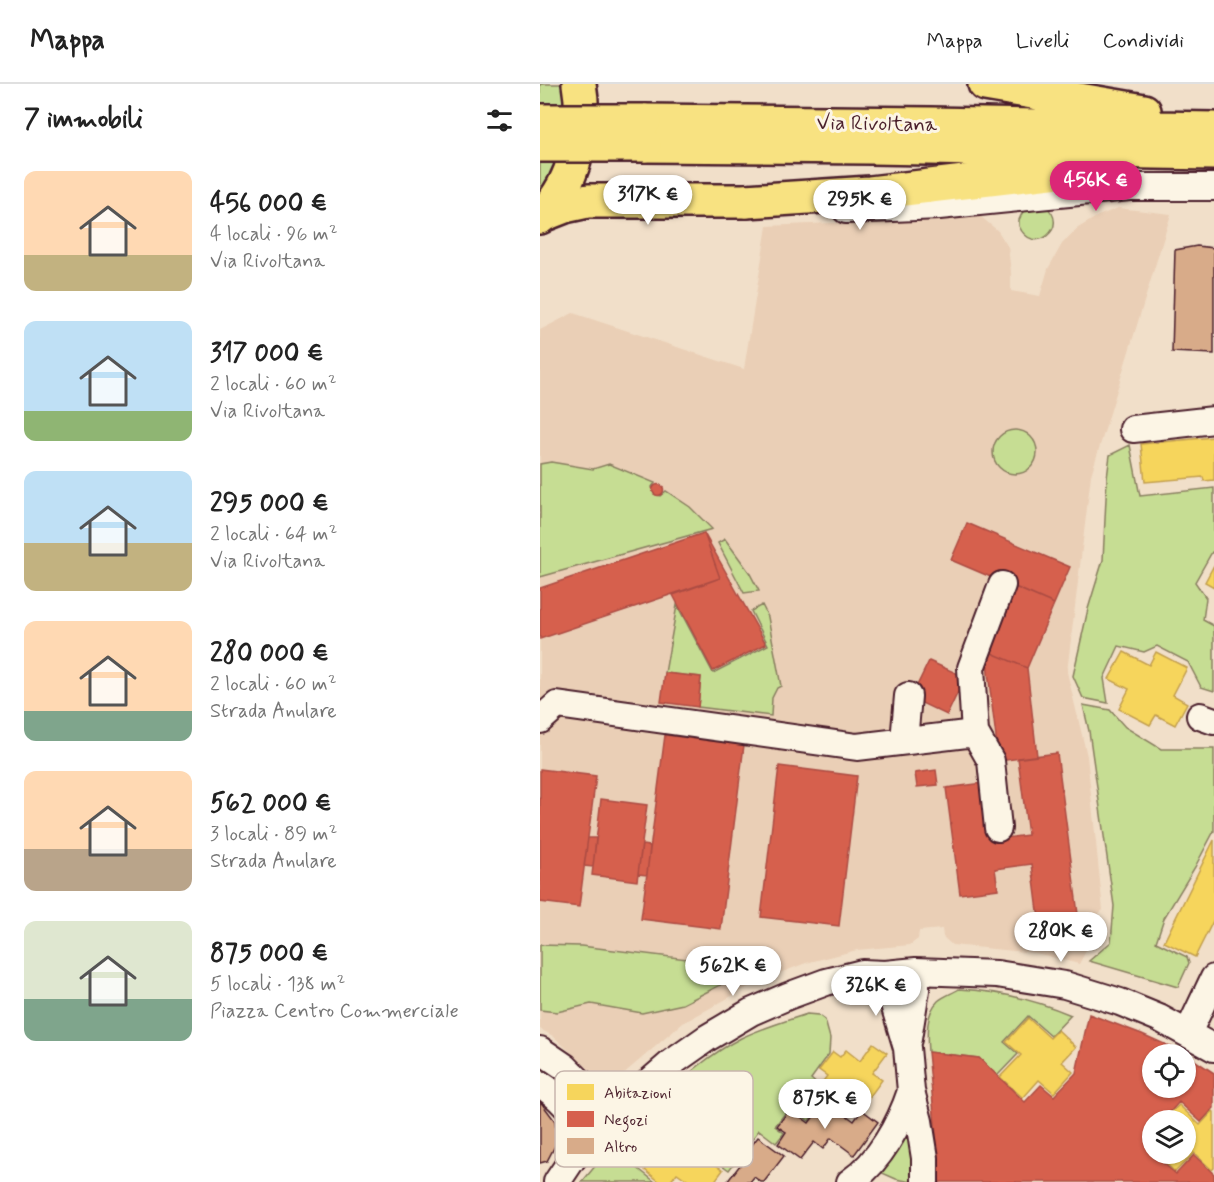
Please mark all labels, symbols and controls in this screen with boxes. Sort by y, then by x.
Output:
text: Mappa [30,23,105,60]
text: Mappa [927,27,983,55]
text: Livelli [1016,27,1070,55]
text: Condividi [1103,27,1184,55]
text: 7 immobili [24,103,143,137]
icon: filters [483,104,516,137]
street label: Via Rivoltana [816,109,938,139]
pin: 456K € [1047,161,1145,212]
text: 456K € [1064,167,1128,194]
pin: 317K € [599,175,697,226]
pin: 295K € [811,180,909,231]
text: 317K € [617,181,679,208]
text: 295K € [827,186,893,213]
text: 456 000 € [210,187,327,221]
icon: home [72,195,144,267]
text: 4 locali · 96 m² [210,221,338,248]
text: Via Rivoltana [210,248,325,275]
text: 317 000 € [210,337,324,371]
icon: home [72,345,144,417]
text: 2 locali · 60 m² [210,371,337,398]
text: Via Rivoltana [210,398,325,425]
text: 295 000 € [210,487,329,521]
icon: home [72,495,144,567]
text: 2 locali · 64 m² [210,521,337,548]
text: Via Rivoltana [210,548,325,575]
text: 280 000 € [210,637,329,671]
icon: home [72,645,144,717]
text: 2 locali · 60 m² [210,671,337,698]
text: Strada Anulare [210,698,337,725]
text: 562 000 € [210,787,332,821]
icon: home [72,795,144,867]
text: 3 locali · 89 m² [210,821,337,848]
text: Strada Anulare [210,848,337,875]
pin: 280K € [1012,912,1110,963]
text: 280K € [1028,918,1094,945]
text: 875 000 € [210,937,328,971]
icon: home [72,945,144,1017]
pin: 562K € [684,946,782,997]
text: 562K € [699,952,767,979]
pin: 326K € [827,966,925,1017]
text: 5 locali · 138 m² [210,971,345,998]
text: 326K € [845,972,907,999]
text: Piazza Centro Commerciale [210,998,459,1025]
map controls [1142,1044,1196,1164]
button: locate [1142,1044,1196,1098]
legend [555,1071,753,1167]
pin: 875K € [776,1079,874,1130]
text: Abitazioni [604,1083,672,1104]
text: 875K € [792,1085,858,1112]
text: Negozi [604,1110,648,1132]
button: layers [1142,1110,1196,1164]
text: Altro [604,1137,637,1158]

